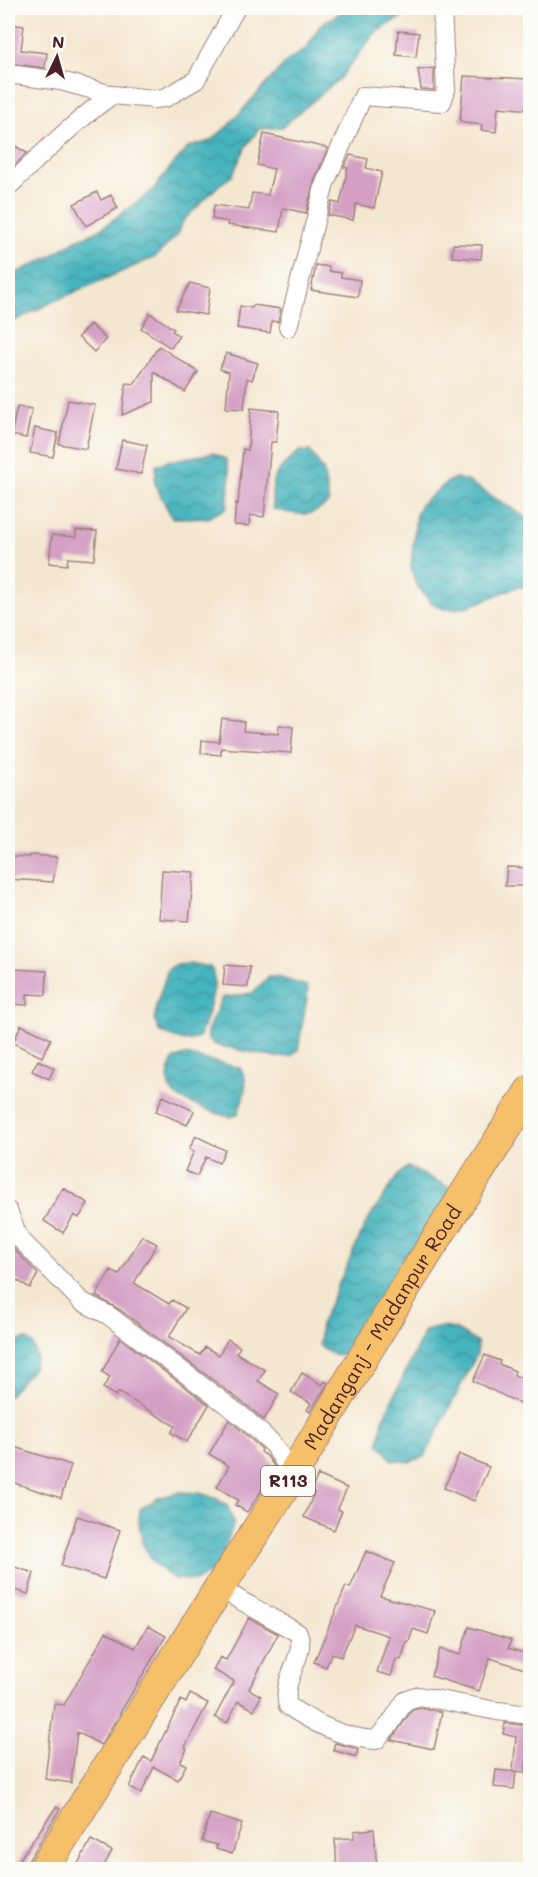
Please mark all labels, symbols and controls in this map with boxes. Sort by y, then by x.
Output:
north arrow [27,27,87,87]
text: N [51,31,65,53]
street label: Madanganj - Madanpur Road [297,1200,466,1454]
road number: R113 [261,1466,315,1496]

